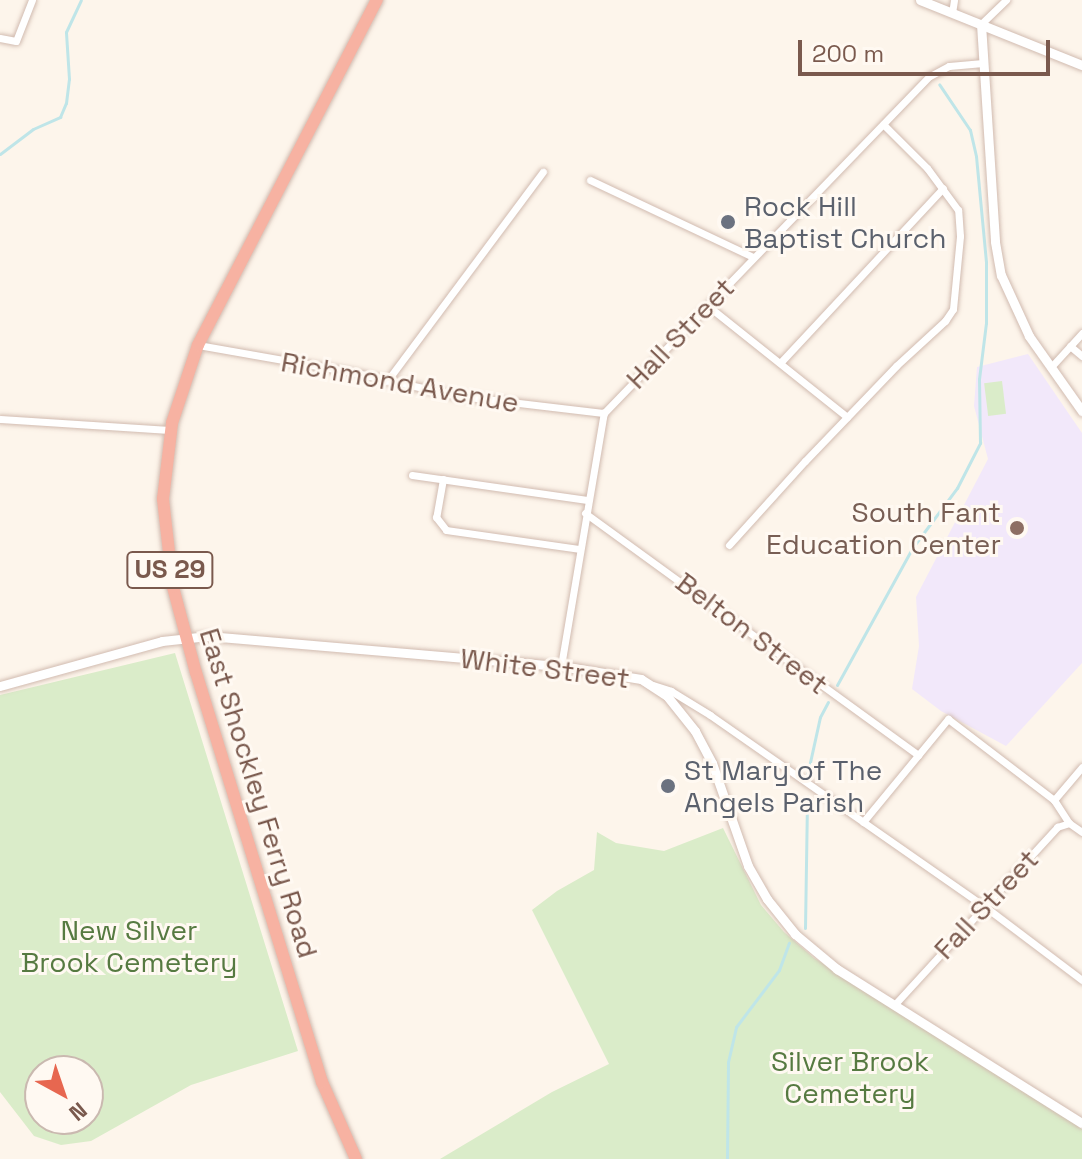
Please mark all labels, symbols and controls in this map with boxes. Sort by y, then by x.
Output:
scale bar [802,24,1054,74]
text: 200 m [812,38,884,69]
place label: Rock Hill Baptist Church [744,189,946,255]
marker: Rock Hill Baptist Church [719,213,737,231]
street label: Hall Street [619,271,741,395]
street label: Richmond Avenue [278,345,522,419]
place label: South Fant Education Center [766,495,1001,561]
marker: South Fant Education Center [1008,519,1026,537]
road number: US 29 [126,548,214,592]
street label: Belton Street [669,565,835,701]
street label: East Shockley Ferry Road [193,624,325,962]
street label: White Street [458,641,632,695]
place label: St Mary of The Angels Parish [684,753,883,819]
marker: St Mary of The Angels Parish [659,777,677,795]
street label: Fall Street [927,842,1045,966]
park label: New Silver Brook Cemetery [21,913,237,979]
park label: Silver Brook Cemetery [771,1044,929,1110]
north arrow [24,1055,104,1135]
text: N [63,1096,93,1127]

